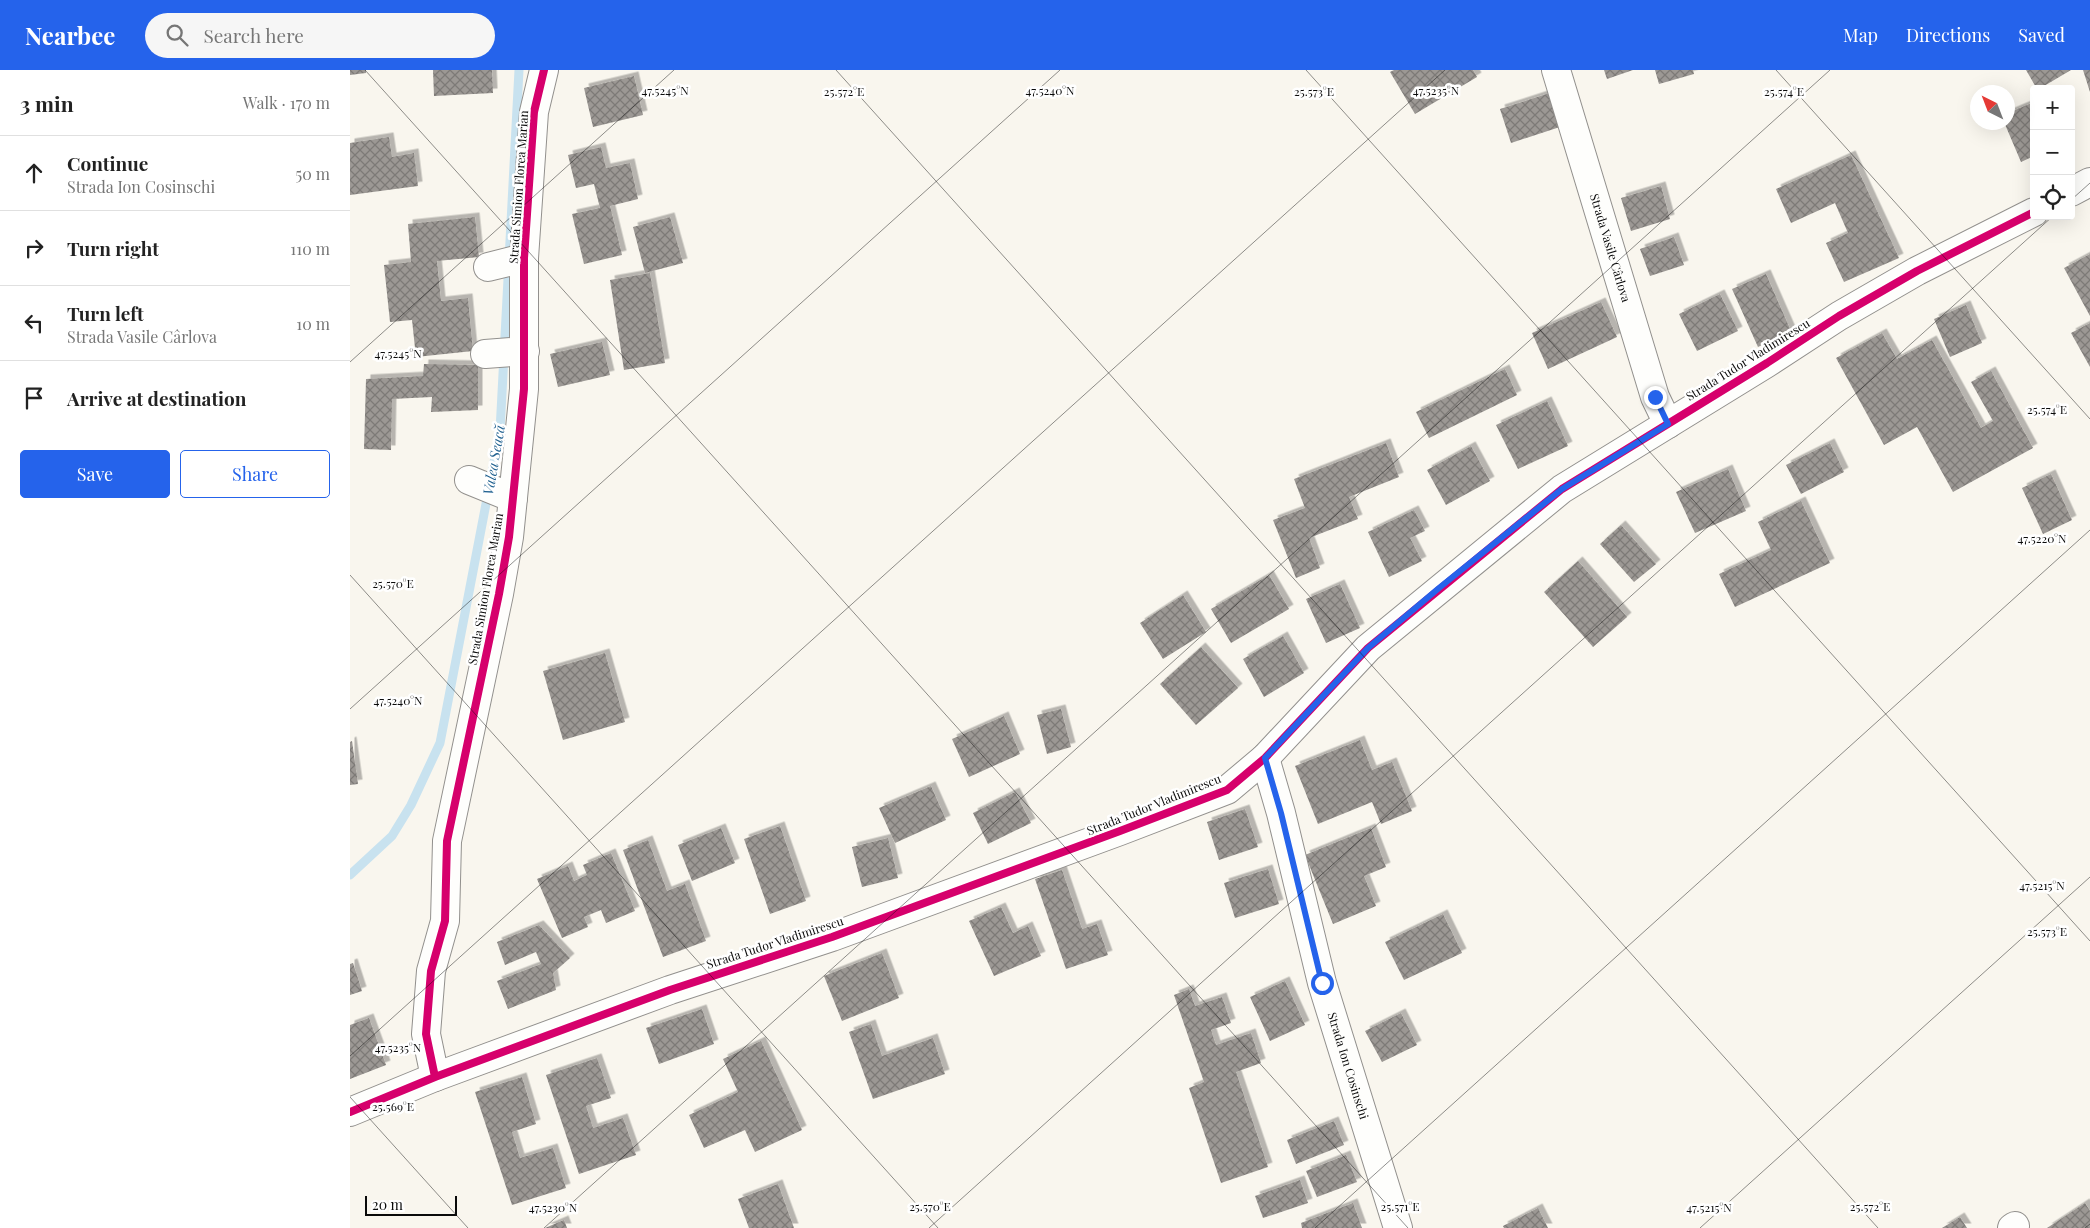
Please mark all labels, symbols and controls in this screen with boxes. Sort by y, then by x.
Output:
search box [145,13,495,58]
text: Nearbee [25,19,115,51]
icon: search [163,21,191,49]
text: Search here [203,22,304,48]
text: Map [1843,23,1878,47]
text: Directions [1906,23,1990,47]
text: Saved [2018,23,2065,47]
text: 47.5245°N [641,82,689,98]
text: 47.5240°N [1025,82,1075,98]
text: 47.5235°N [1413,82,1460,98]
text: 25.572°E [824,83,864,99]
text: 25.573°E [1294,83,1334,99]
text: 25.574°E [1764,83,1804,99]
north arrow [1970,85,2015,130]
map controls [2030,85,2075,220]
button: + [2030,85,2075,130]
text: 3 min [20,89,74,117]
text: Walk · 170 m [243,92,330,113]
street label: Strada Simion Florea Marian [505,110,531,264]
button: − [2030,130,2075,175]
text: Continue [67,150,148,176]
icon: ahead [20,159,48,187]
text: 50 m [296,163,330,184]
button: locate [2030,175,2075,220]
text: Strada Ion Cosinschi [67,176,215,197]
street label: Strada Vasile Cârlova [1587,192,1635,304]
icon: right [20,234,48,262]
text: Turn right [67,235,159,261]
text: 110 m [290,238,330,259]
text: Turn left [67,300,144,326]
icon: left [20,309,48,337]
text: 10 m [296,313,330,334]
street label: Strada Tudor Vladimirescu [1682,314,1812,404]
text: Strada Vasile Cârlova [67,326,217,347]
text: 47.5245°N [374,345,422,361]
icon: arrive [20,384,48,412]
text: Arrive at destination [67,385,247,411]
route end [1644,386,1667,409]
text: 25.574°E [2027,401,2067,417]
water label: Valea Seacă [478,422,509,496]
button: Save [20,450,170,498]
button: Share [180,450,330,498]
street label: Strada Simion Florea Marian [464,512,506,666]
text: 47.5220°N [2018,530,2067,546]
text: 25.570°E [372,575,414,591]
text: 47.5240°N [373,692,423,708]
street label: Strada Tudor Vladimirescu [1084,770,1223,838]
text: 47.5215°N [2019,877,2065,893]
street label: Strada Tudor Vladimirescu [704,912,845,972]
text: 25.573°E [2027,923,2067,939]
route start [1311,972,1334,995]
street label: Strada Ion Cosinschi [1325,1010,1373,1122]
text: 47.5235°N [375,1039,422,1055]
text: 25.569°E [372,1098,414,1114]
scale bar [365,1193,458,1216]
text: 20 m [372,1195,403,1214]
text: 25.570°E [909,1198,951,1214]
text: 25.571°E [1380,1198,1420,1214]
text: 25.572°E [1850,1198,1890,1214]
text: 47.5230°N [529,1199,578,1215]
text: 47.5215°N [1686,1199,1732,1215]

